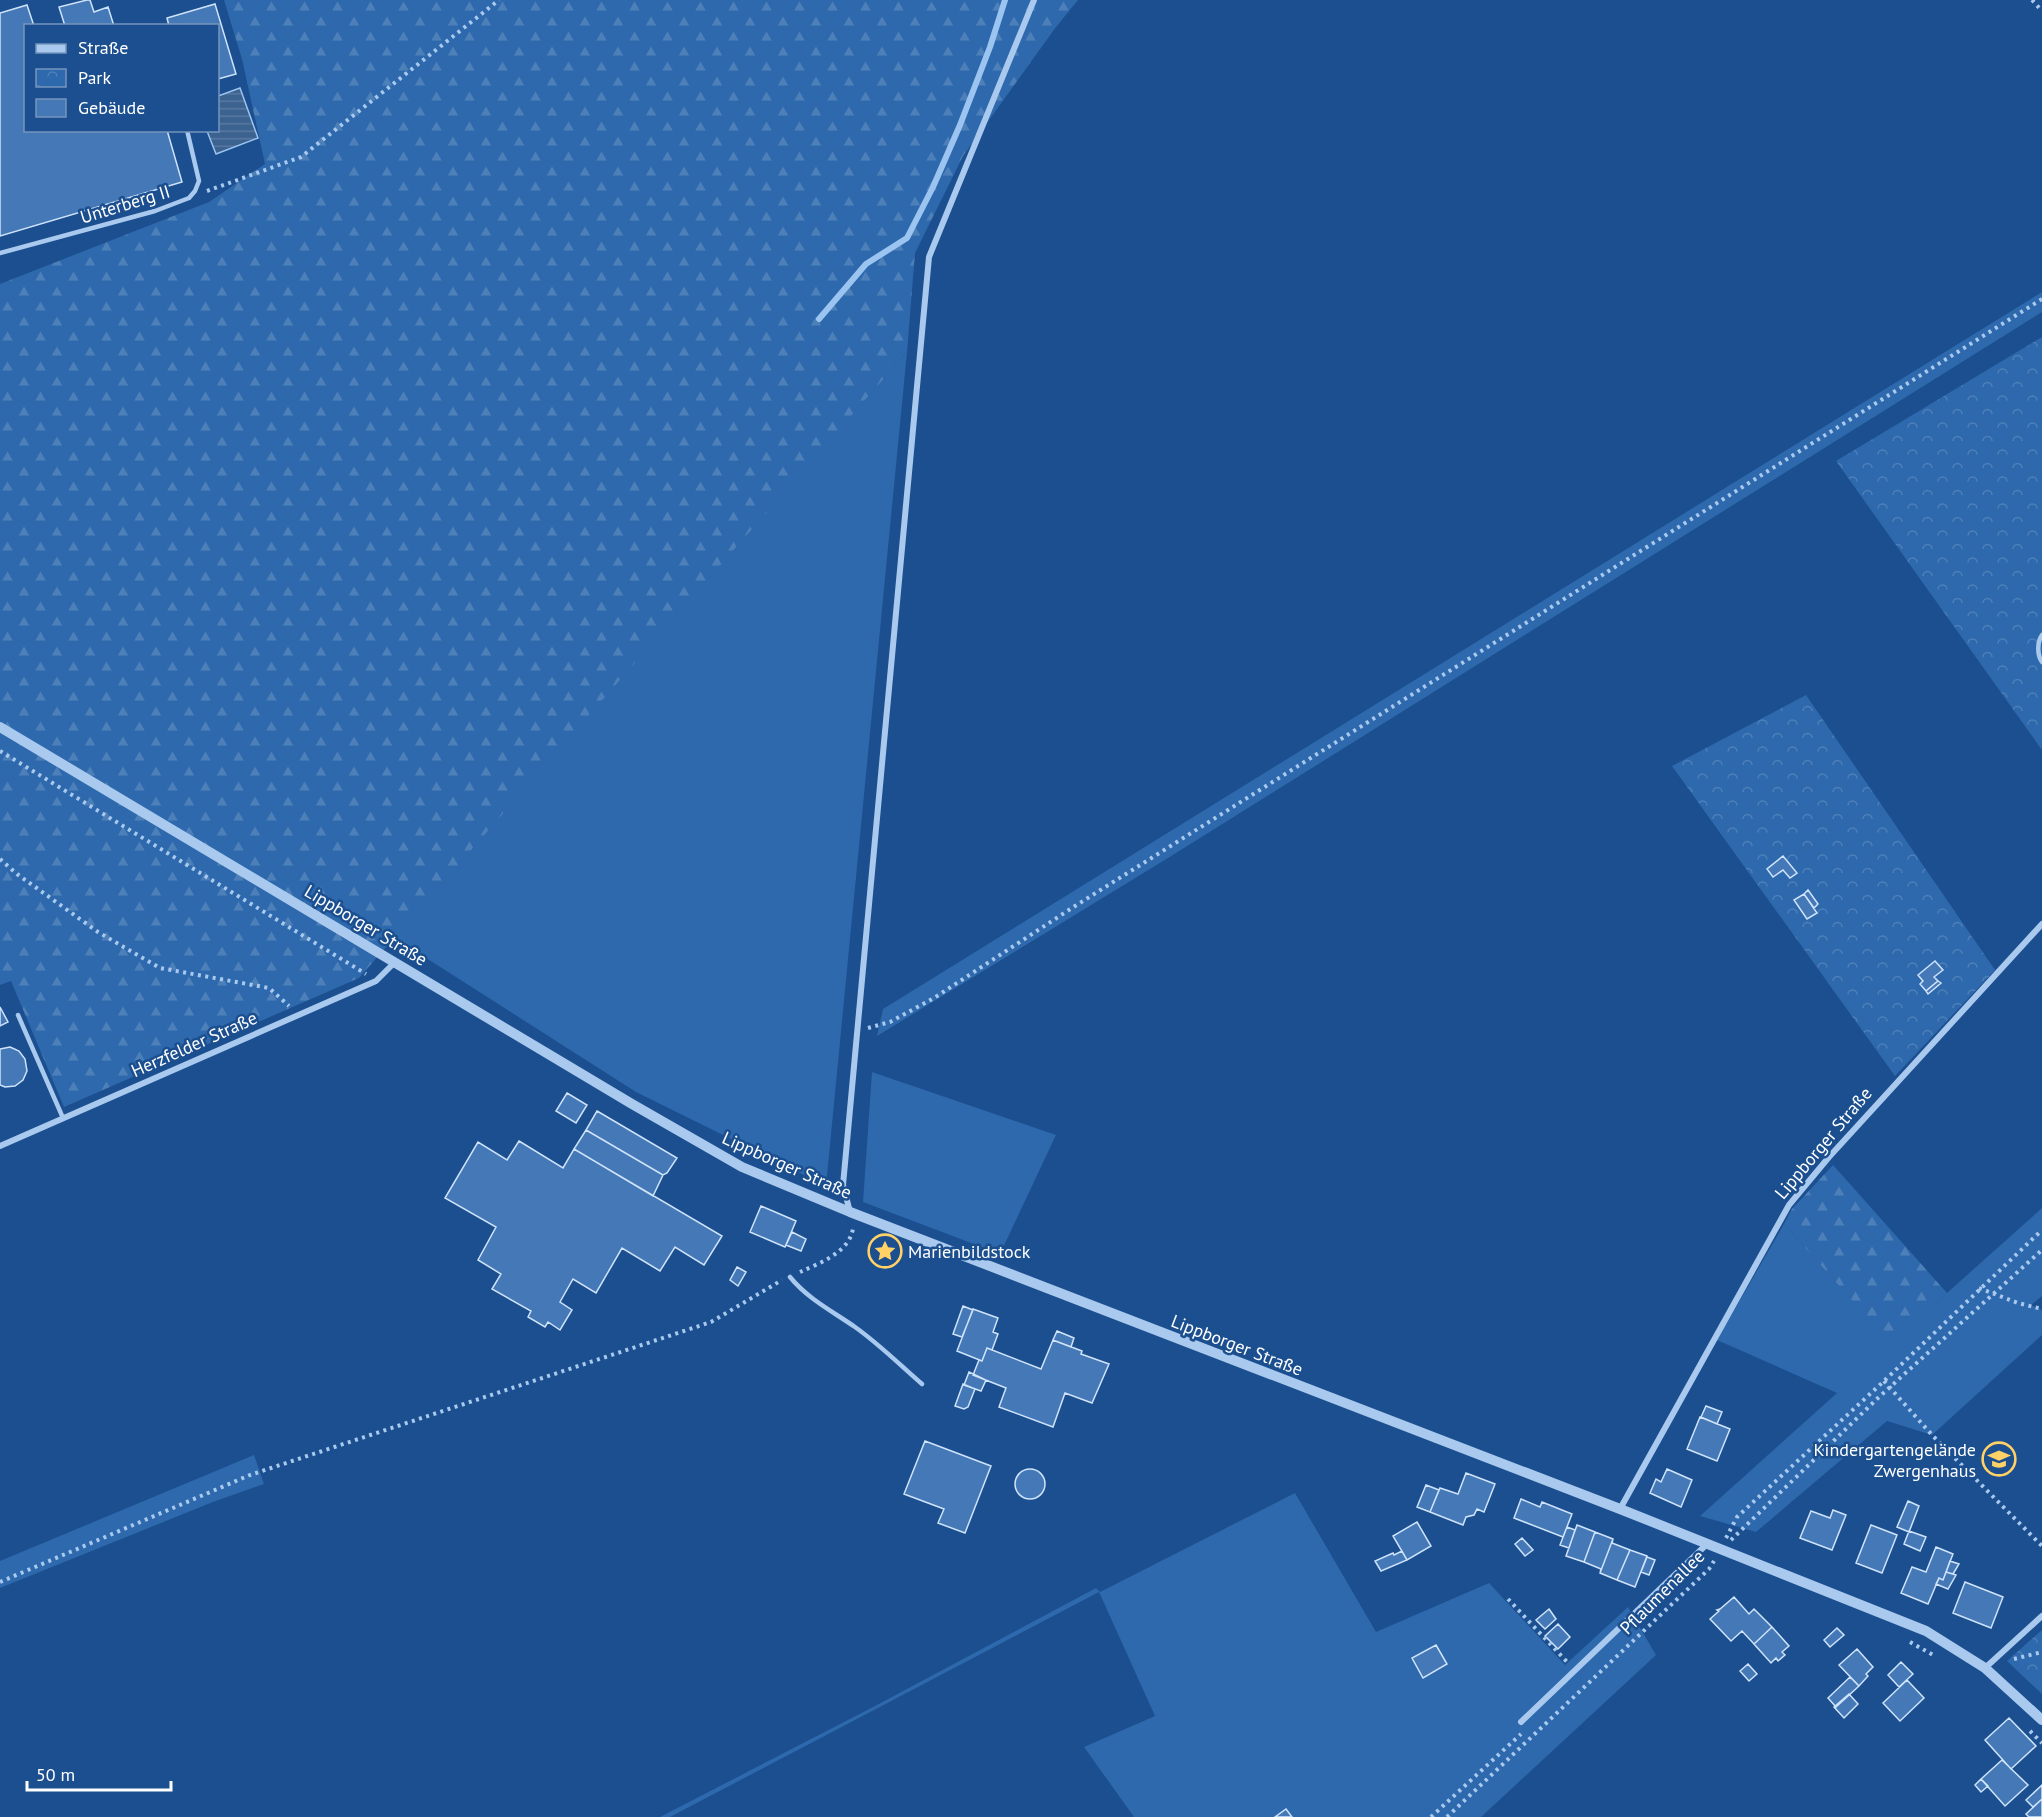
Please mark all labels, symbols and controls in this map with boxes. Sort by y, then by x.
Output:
legend [24,24,219,132]
text: Straße [78,36,129,59]
text: Park [78,66,111,89]
text: Gebäude [78,96,145,119]
street label: Unterberg II [77,179,173,229]
street label: Lippborger Straße [300,879,432,971]
street label: Herzfelder Straße [127,1006,261,1082]
street label: Lippborger Straße [1769,1082,1877,1204]
street label: Lippborger Straße [719,1126,855,1204]
place icon: Marienbildstock [867,1233,903,1269]
place label: Marienbildstock [908,1240,1031,1263]
street label: Lippborger Straße [1168,1309,1306,1381]
place label: Kindergartengelände Zwergenhaus [1814,1438,1976,1482]
school or university icon: Kindergartengelände Zwergenhaus [1981,1441,2017,1477]
street label: Pflaumenallee [1615,1545,1709,1639]
scale bar [27,1754,171,1792]
text: 50 m [36,1763,75,1786]

